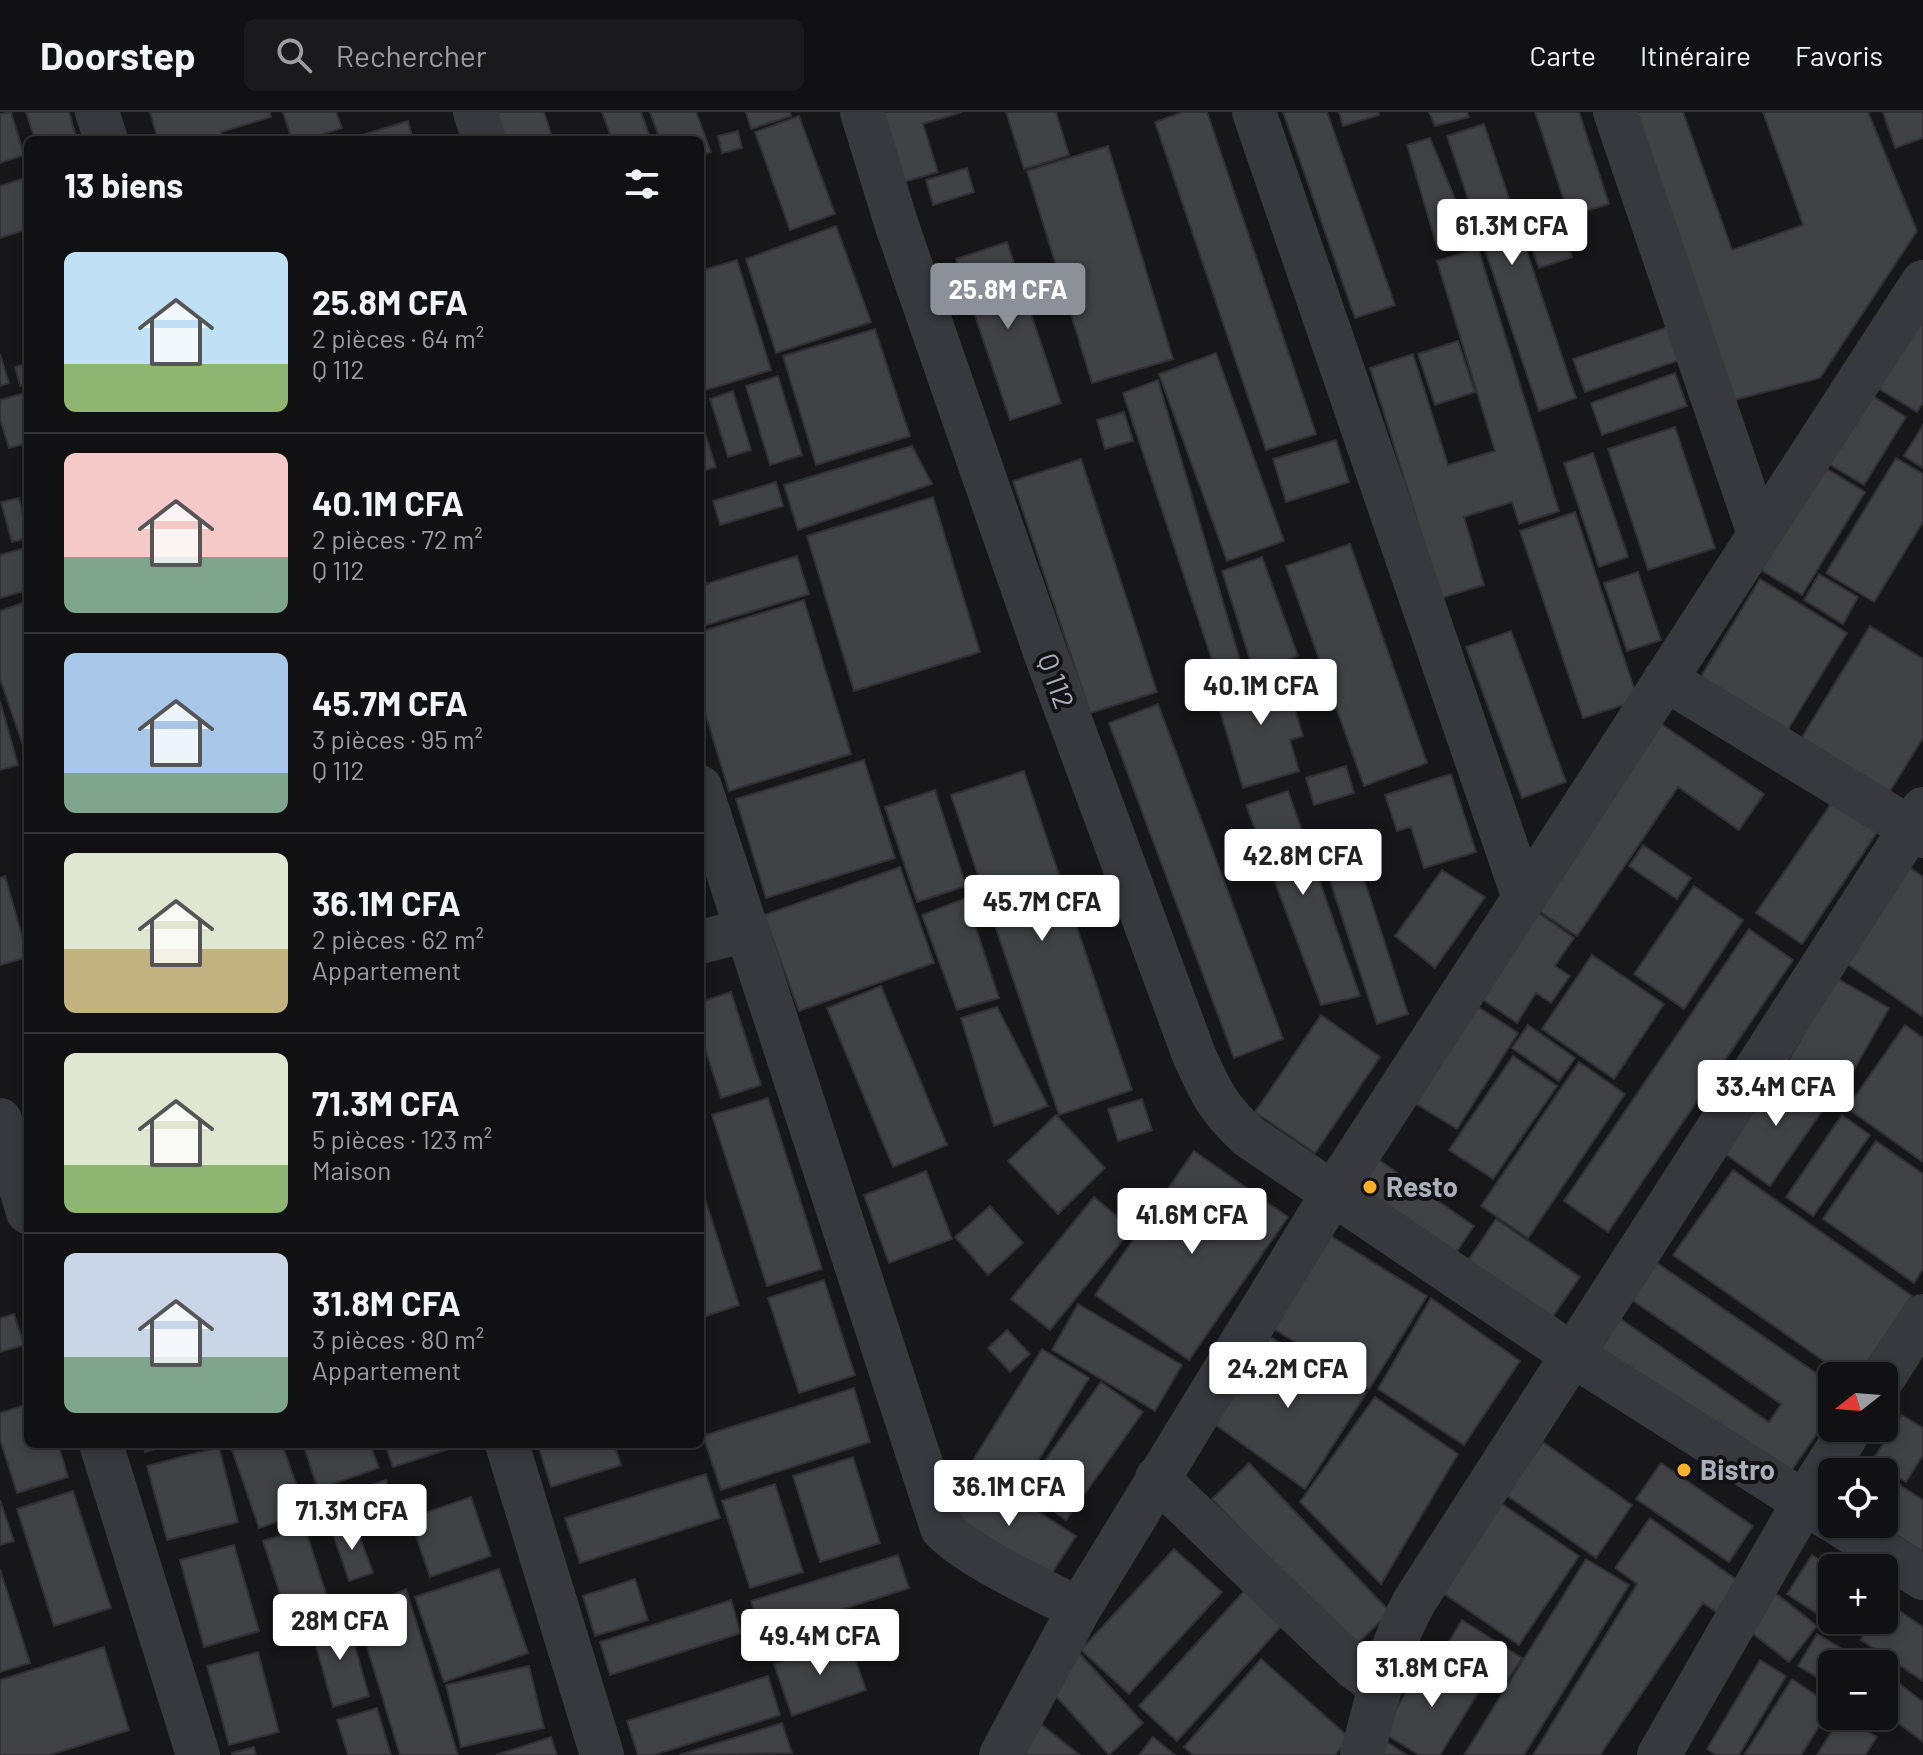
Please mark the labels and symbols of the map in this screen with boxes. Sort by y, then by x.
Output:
pin: 61.3M CFA [1420,199,1604,267]
pin: 25.8M CFA [916,263,1100,331]
street label: Q 112 [1031,648,1083,713]
pin: 40.1M CFA [1169,659,1353,727]
pin: 42.8M CFA [1211,829,1395,897]
pin: 45.7M CFA [950,875,1134,943]
pin: 33.4M CFA [1684,1060,1868,1128]
place label: Resto [1386,1169,1458,1203]
marker: Resto [1361,1178,1379,1196]
pin: 41.6M CFA [1100,1188,1284,1256]
pin: 24.2M CFA [1196,1342,1380,1410]
north arrow [1818,1362,1898,1442]
place label: Bistro [1700,1452,1775,1486]
pin: 36.1M CFA [917,1460,1101,1528]
marker: Bistro [1675,1461,1693,1479]
pin: 71.3M CFA [260,1484,444,1552]
pin: 28M CFA [266,1594,414,1662]
pin: 49.4M CFA [728,1609,912,1677]
pin: 31.8M CFA [1340,1641,1524,1709]

